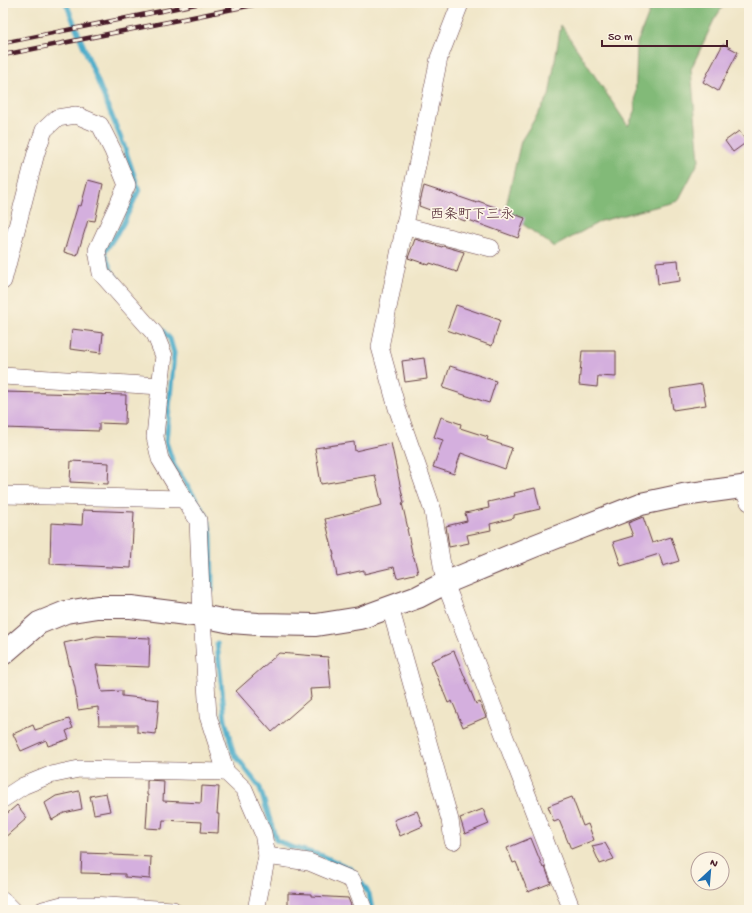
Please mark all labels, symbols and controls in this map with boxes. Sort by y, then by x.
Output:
scale bar [602,22,727,48]
text: 50 m [608,31,633,45]
district label: 西条町下三永 [430,207,514,224]
north arrow [690,851,730,891]
text: N [708,857,719,871]

